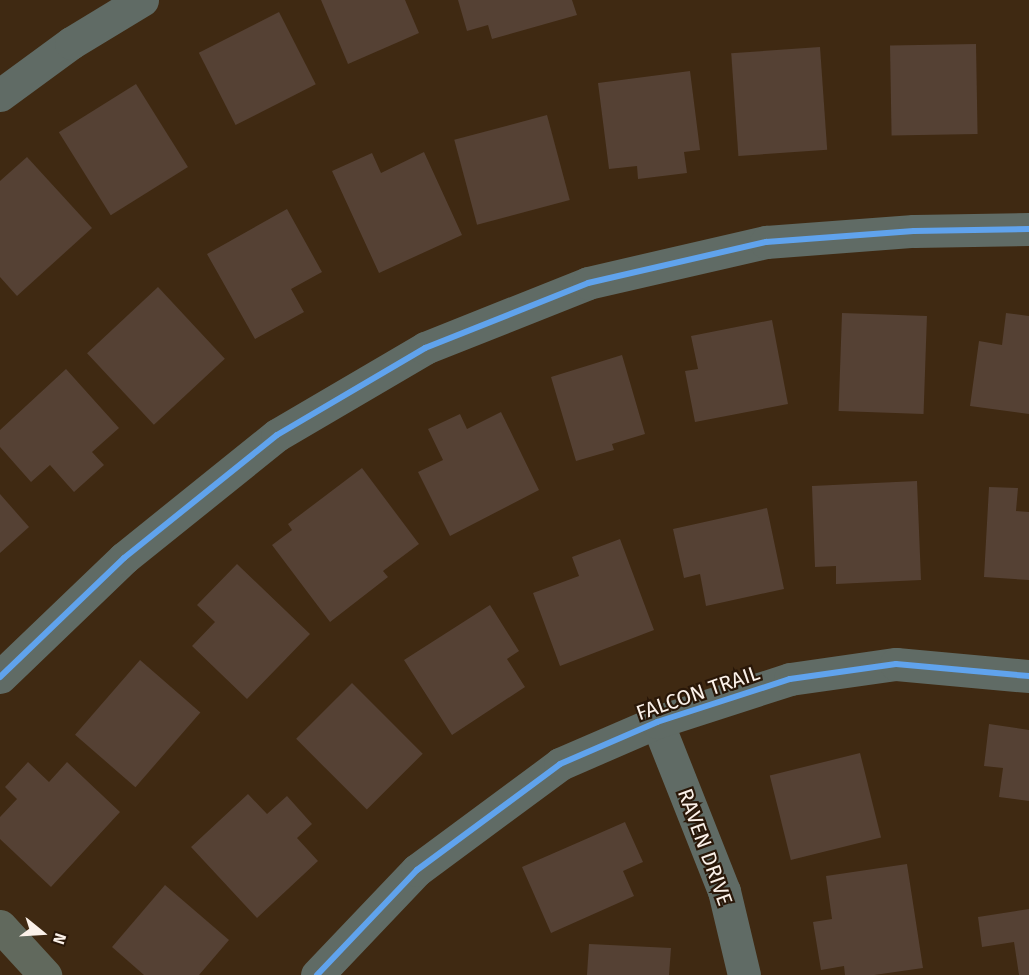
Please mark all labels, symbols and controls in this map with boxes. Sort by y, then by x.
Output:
street label: FALCON TRAIL [633,660,763,726]
street label: RAVEN DRIVE [672,785,738,909]
north arrow [12,903,72,963]
text: N [49,931,70,947]

